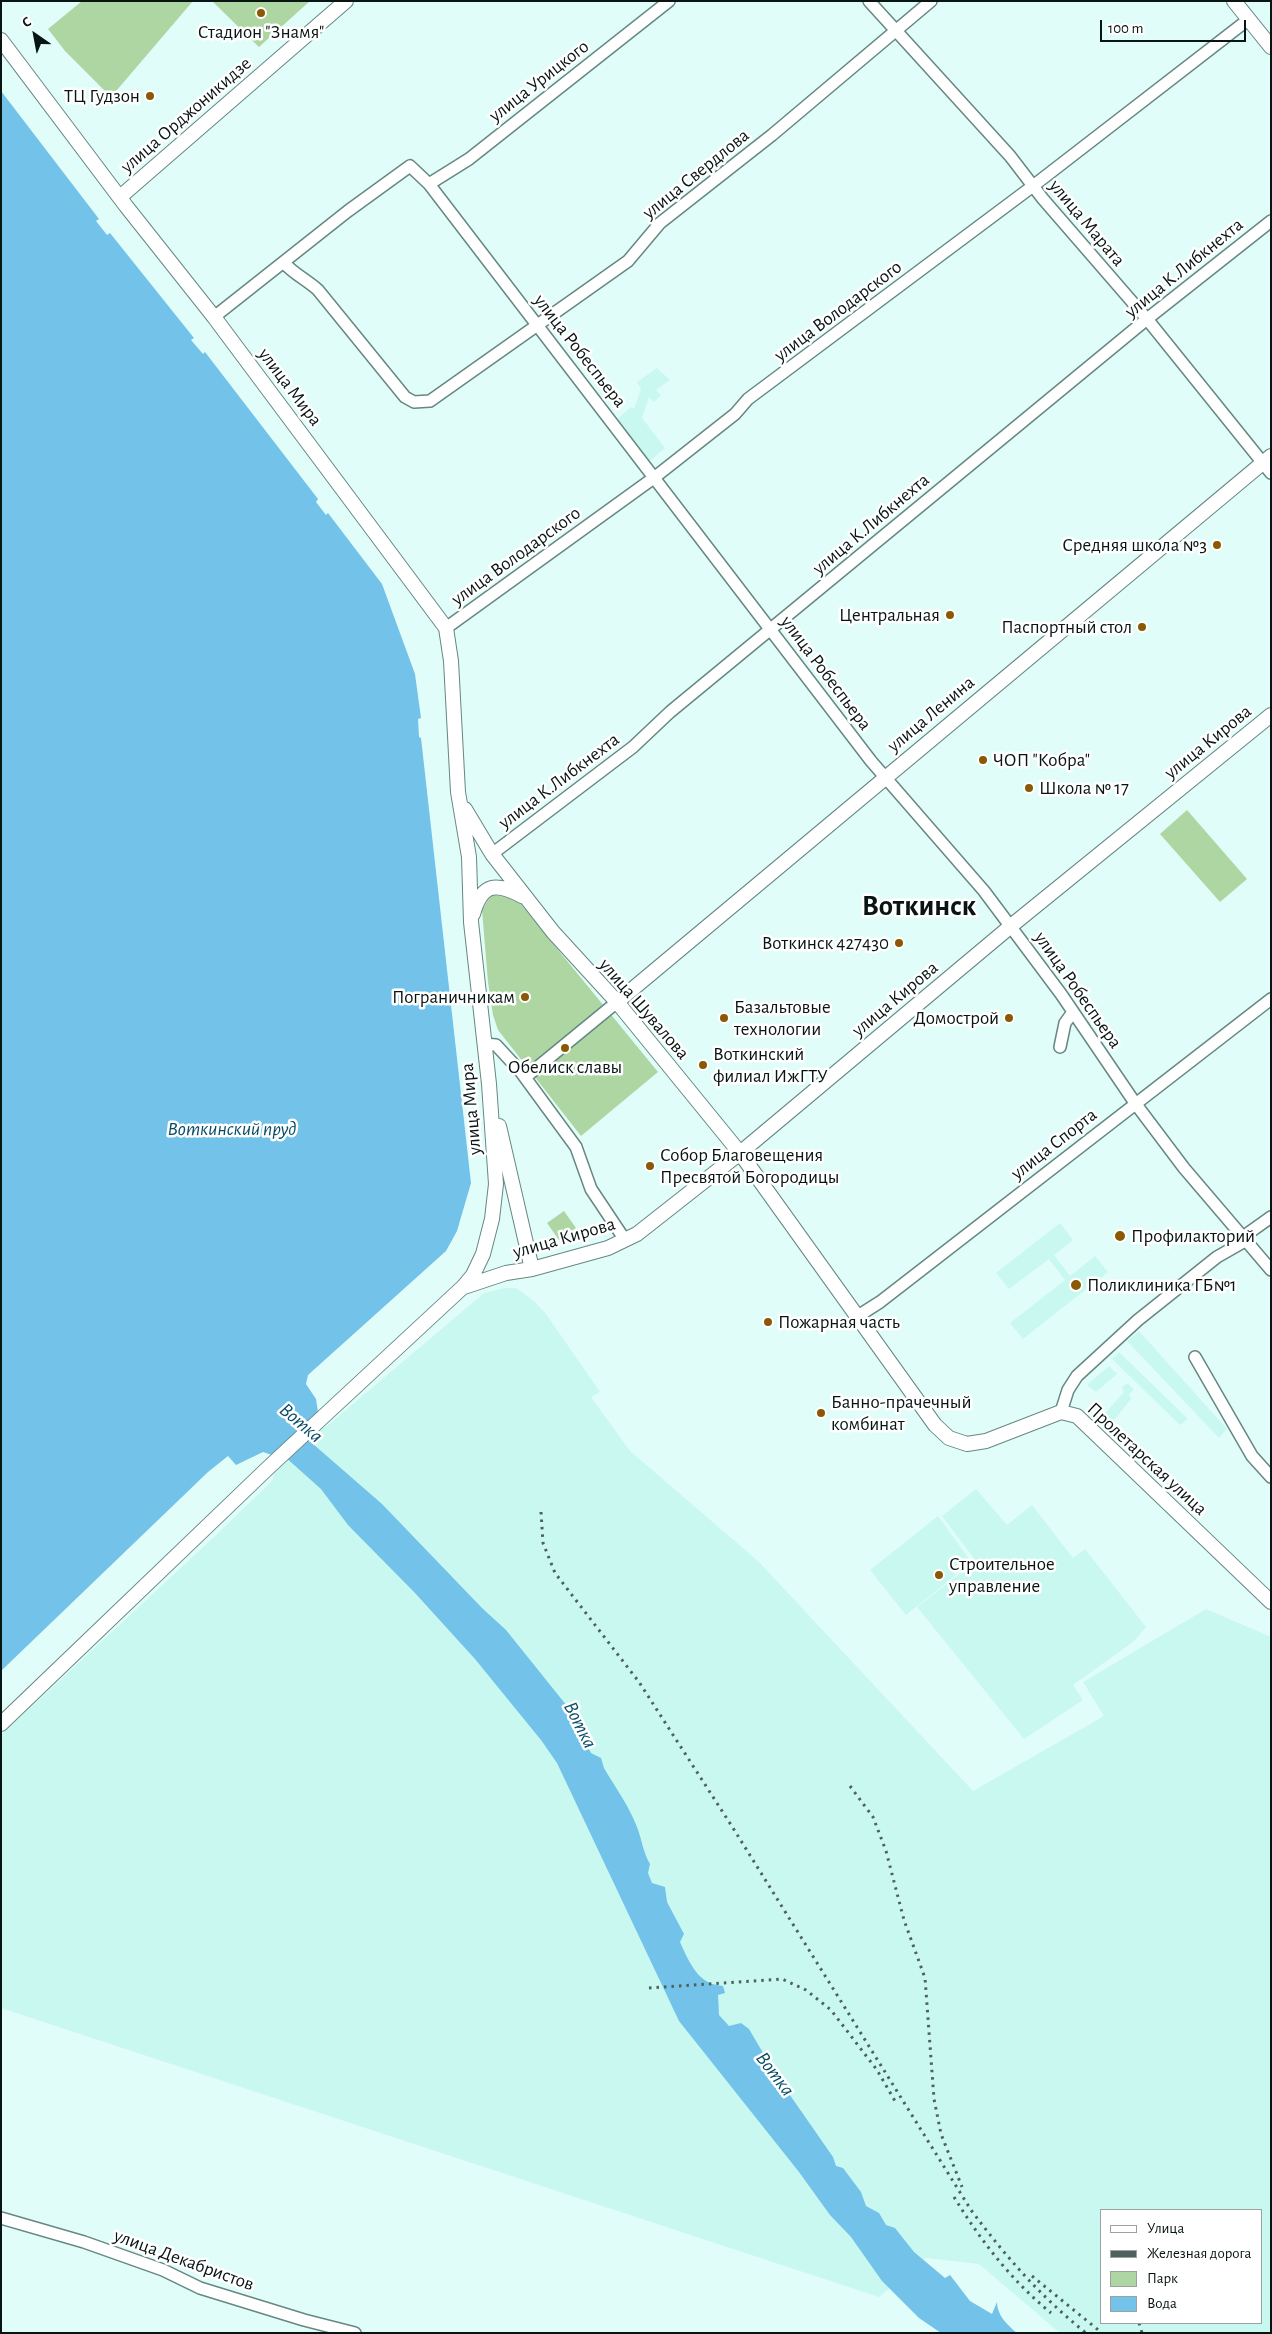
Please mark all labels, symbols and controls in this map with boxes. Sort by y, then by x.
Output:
marker: Стадион "Знамя" [255,7,267,19]
north arrow [10,10,60,60]
scale bar [1102,10,1248,42]
text: С [20,14,34,30]
place label: Стадион "Знамя" [198,21,324,43]
text: 100 m [1108,21,1143,36]
street label: улица Урицкого [485,35,593,127]
street label: улица Орджоникидзе [116,52,256,178]
place label: ТЦ Гудзон [64,85,140,107]
marker: ТЦ Гудзон [144,90,156,102]
street label: улица Свердлова [638,124,754,224]
street label: улица Марата [1044,175,1130,271]
street label: улица К.Либкнехта [1120,213,1248,323]
street label: улица Володарского [770,256,906,366]
street label: улица Робеспьера [529,290,631,412]
street label: улица Мира [253,343,327,431]
street label: улица К.Либкнехта [808,468,934,580]
street label: улица Володарского [447,502,585,610]
place label: Средняя школа №3 [1062,534,1207,556]
marker: Средняя школа №3 [1211,539,1223,551]
place label: Центральная [839,604,940,626]
marker: Центральная [944,609,956,621]
street label: улица Робеспьера [776,611,876,735]
place label: Паспортный стол [1001,616,1132,638]
marker: Паспортный стол [1136,621,1148,633]
street label: улица Ленина [883,671,979,757]
street label: улица Кирова [1160,700,1256,784]
street label: улица К.Либкнехта [494,728,624,834]
place label: ЧОП "Кобра" [993,749,1090,771]
marker: ЧОП "Кобра" [977,754,989,766]
place label: Школа № 17 [1039,777,1129,799]
marker: Школа № 17 [1023,782,1035,794]
district label: Воткинск [862,889,976,923]
street label: улица Робеспьера [1029,927,1127,1053]
place label: Воткинск 427430 [762,932,889,954]
marker: Воткинск 427430 [893,937,905,949]
street label: улица Шувалова [594,954,694,1064]
street label: улица Кирова [847,956,943,1042]
place label: Пограничникам [392,986,515,1008]
marker: Пограничникам [519,991,531,1003]
place label: Базальтовые технологии [734,996,831,1040]
place label: Домострой [914,1007,999,1029]
marker: Базальтовые технологии [718,1012,730,1024]
marker: Домострой [1003,1012,1015,1024]
marker: Обелиск славы [559,1042,571,1054]
place label: Воткинский филиал ИжГТУ [713,1043,828,1087]
place label: Обелиск славы [508,1056,622,1078]
marker: Воткинский филиал ИжГТУ [697,1059,709,1071]
street label: улица Мира [456,1062,486,1156]
street label: улица Спорта [1006,1103,1102,1185]
water label: Воткинский пруд [168,1117,296,1141]
place label: Собор Благовещения Пресвятой Богородицы [660,1144,840,1188]
marker: Собор Благовещения Пресвятой Богородицы [644,1160,656,1172]
street label: улица Кирова [510,1213,618,1263]
place label: Профилакторий [1131,1225,1255,1247]
marker: Профилакторий [1113,1229,1127,1243]
place label: Поликлиника ГБ№1 [1087,1274,1237,1296]
marker: Поликлиника ГБ№1 [1069,1278,1083,1292]
place label: Пожарная часть [778,1311,900,1333]
marker: Пожарная часть [762,1316,774,1328]
place label: Банно-прачечный комбинат [831,1391,971,1435]
water label: Вотка [274,1398,328,1448]
street label: Пролетарская улица [1082,1398,1212,1520]
marker: Банно-прачечный комбинат [815,1407,827,1419]
place label: Строительное управление [949,1553,1055,1597]
marker: Строительное управление [933,1569,945,1581]
water label: Вотка [558,1698,602,1752]
water label: Вотка [751,2047,799,2101]
legend [1100,2209,1262,2324]
text: Улица [1147,2221,1184,2236]
street label: улица Декабристов [111,2224,257,2296]
text: Железная дорога [1147,2246,1251,2261]
text: Парк [1147,2271,1178,2286]
text: Вода [1147,2296,1177,2311]

